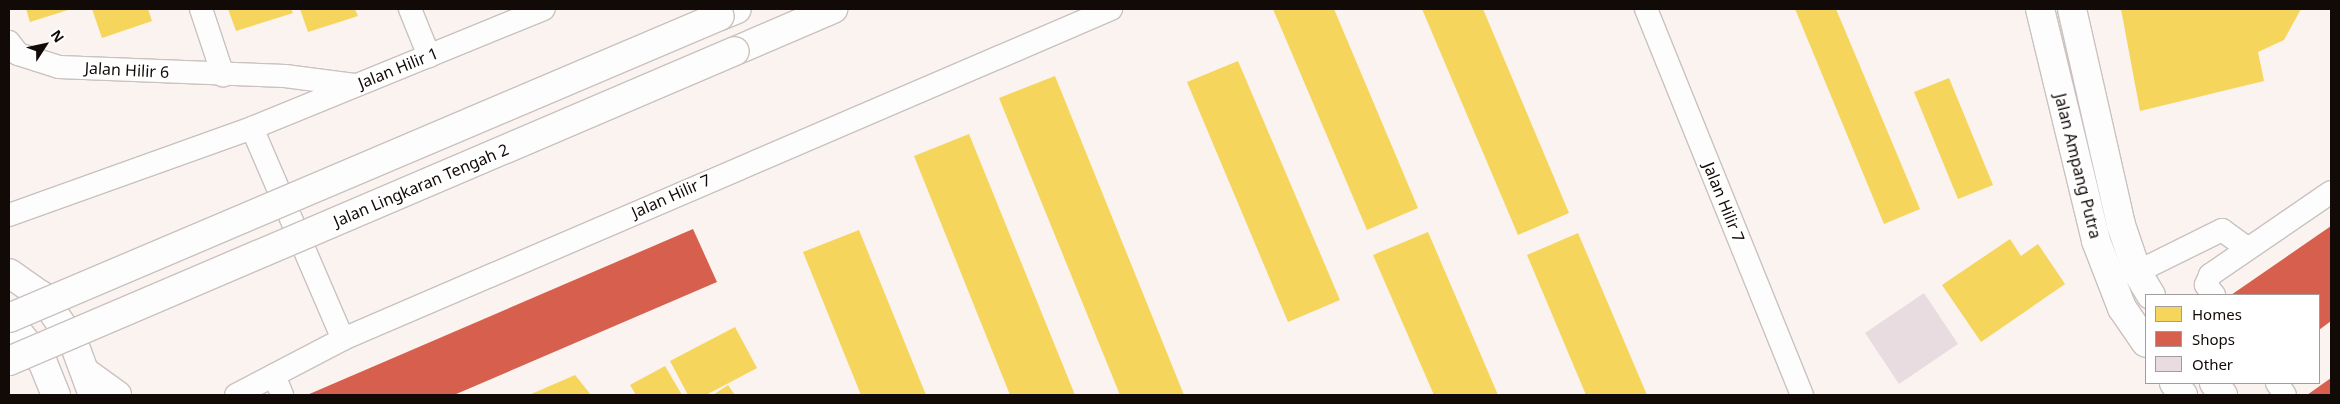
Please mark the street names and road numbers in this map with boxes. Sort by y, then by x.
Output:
street label: Jalan Hilir 1 [355,43,441,93]
street label: Jalan Hilir 6 [84,58,170,82]
street label: Jalan Ampang Putra [2051,91,2105,241]
street label: Jalan Lingkaran Tengah 2 [331,139,511,231]
street label: Jalan Hilir 7 [1699,159,1749,245]
street label: Jalan Hilir 7 [628,170,714,222]

